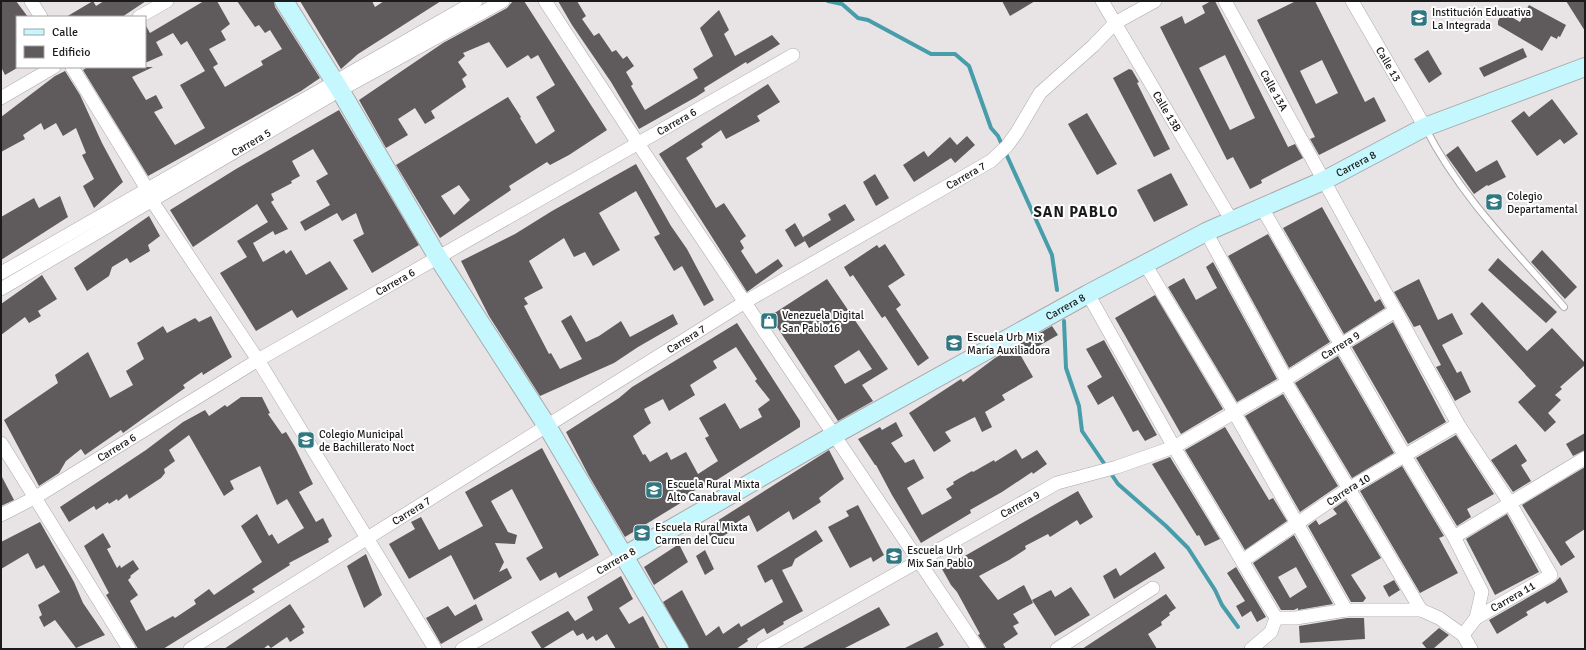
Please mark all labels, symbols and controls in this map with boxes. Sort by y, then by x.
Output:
place label: Institución Educativa La Integrada [1432,6,1532,32]
school or university icon: Institución Educativa La Integrada [1409,8,1429,28]
legend [16,16,146,68]
text: Calle [52,25,78,40]
street label: Calle 13 [1373,44,1404,84]
text: Edificio [52,45,90,60]
street label: Calle 13A [1258,68,1291,113]
street label: Calle 13B [1150,89,1184,134]
street label: Carrera 6 [654,105,699,138]
street label: Carrera 5 [229,126,273,159]
street label: Carrera 8 [1334,148,1378,180]
street label: Carrera 7 [944,159,988,192]
place label: Colegio Departamental [1507,190,1578,216]
school or university icon: Colegio Departamental [1484,192,1504,212]
district label: SAN PABLO [1033,203,1119,221]
street label: Carrera 6 [373,265,417,298]
street label: Carrera 8 [1043,290,1088,323]
place label: Venezuela Digital San Pablo16 [782,309,864,335]
shop icon: Venezuela Digital San Pablo16 [759,311,779,331]
street label: Carrera 7 [664,322,708,356]
street label: Carrera 9 [1318,328,1362,362]
place label: Escuela Urb Mix María Auxiliadora [967,331,1051,357]
school or university icon: Escuela Urb Mix María Auxiliadora [944,333,964,353]
place label: Colegio Municipal de Bachillerato Noct [319,428,415,454]
street label: Carrera 6 [95,430,139,464]
school or university icon: Colegio Municipal de Bachillerato Noct [296,430,316,450]
street label: Carrera 10 [1324,471,1373,508]
place label: Escuela Rural Mixta Alto Canabraval [667,478,760,504]
school or university icon: Escuela Rural Mixta Alto Canabraval [644,480,664,500]
street label: Carrera 9 [998,488,1042,520]
street label: Carrera 7 [389,494,433,528]
place label: Escuela Rural Mixta Carmen del Cucu [655,521,748,547]
school or university icon: Escuela Rural Mixta Carmen del Cucu [632,523,652,543]
street label: Carrera 8 [594,544,638,577]
place label: Escuela Urb Mix San Pablo [907,544,973,570]
school or university icon: Escuela Urb Mix San Pablo [884,546,904,566]
street label: Carrera 11 [1488,579,1538,615]

